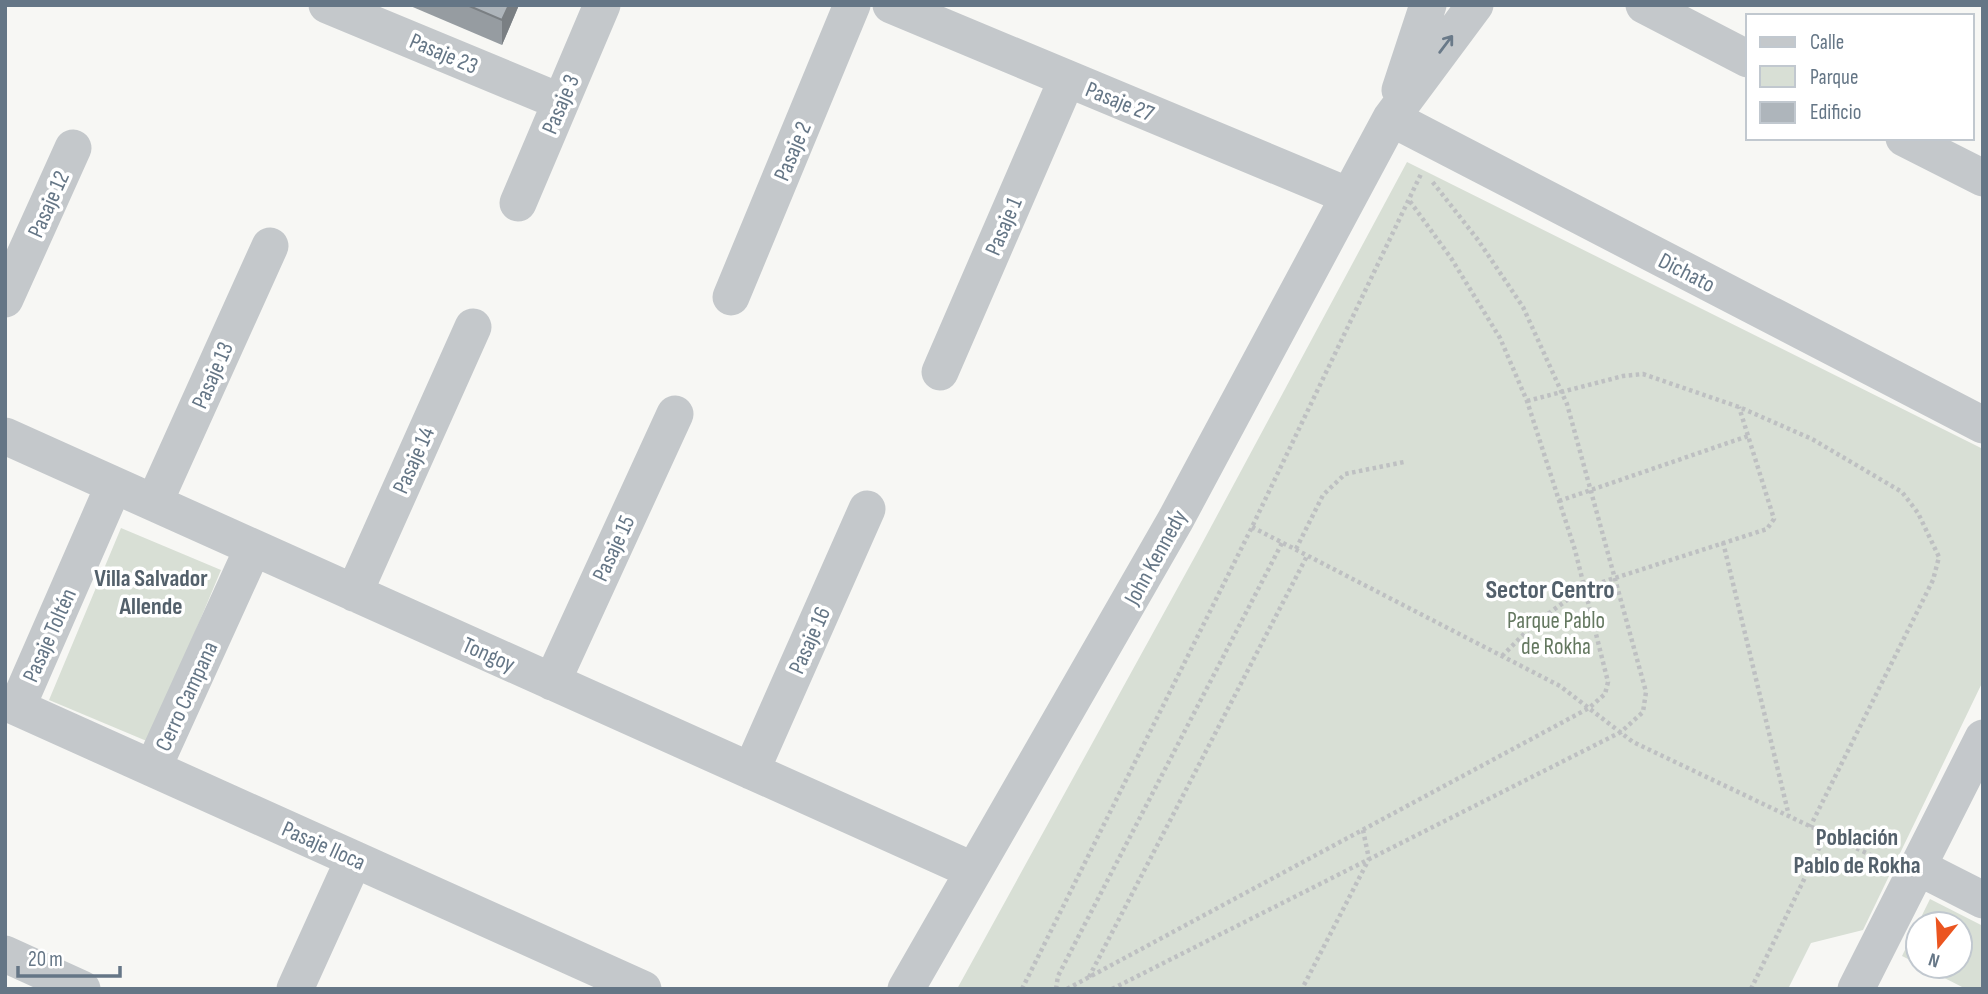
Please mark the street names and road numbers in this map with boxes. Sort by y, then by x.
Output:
street label: Pasaje 23 [405,27,482,81]
street label: Pasaje 3 [536,70,586,138]
street label: Pasaje 27 [1081,76,1158,128]
street label: Pasaje 2 [768,117,818,185]
street label: Pasaje 12 [22,167,76,242]
street label: Pasaje 1 [979,193,1029,260]
street label: Dichato [1654,247,1720,299]
street label: Pasaje 13 [186,338,240,413]
street label: Pasaje 14 [387,422,441,498]
street label: John Kennedy [1118,505,1193,611]
street label: Pasaje 15 [587,511,641,586]
street label: Pasaje Toltén [17,584,83,687]
street label: Pasaje 16 [783,603,837,678]
street label: Tongoy [458,631,519,679]
street label: Cerro Campana [149,637,224,756]
street label: Pasaje Iloca [277,815,370,877]

